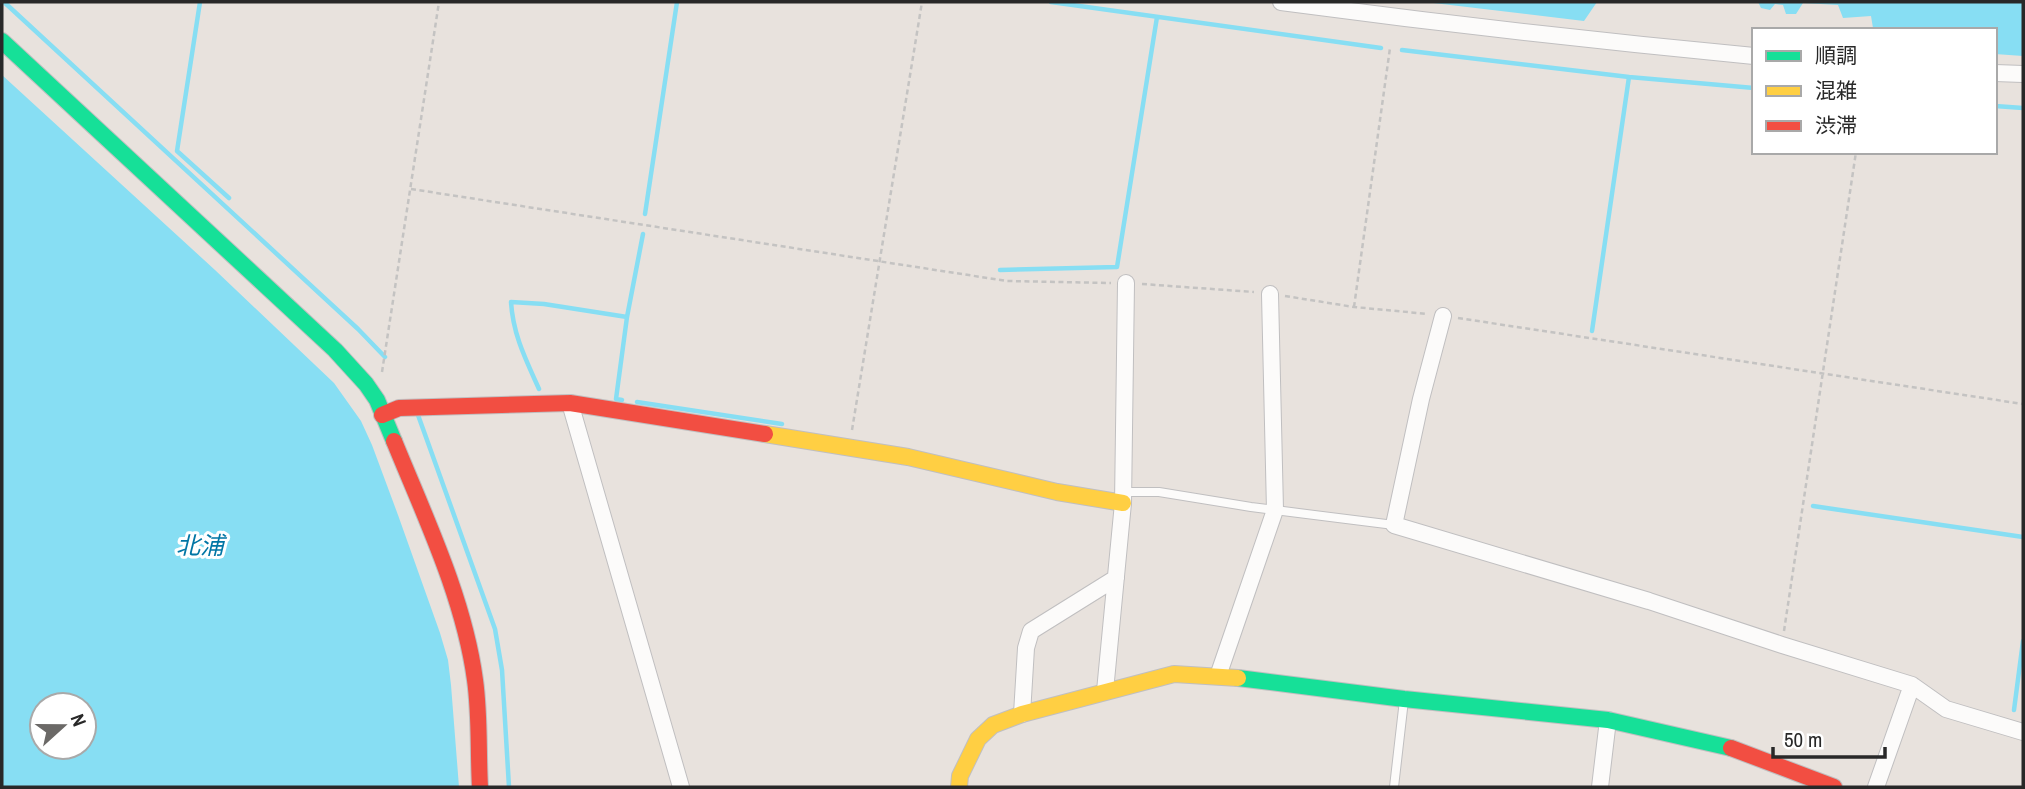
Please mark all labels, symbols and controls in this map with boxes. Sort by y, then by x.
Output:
legend [1752,28,1997,154]
text: 順調 [1815,41,1857,70]
text: 混雑 [1815,76,1857,105]
text: 渋滞 [1815,111,1857,140]
water label: 北浦 [176,529,228,561]
north arrow [28,691,98,761]
text: N [65,710,93,730]
scale bar [1773,716,1885,760]
text: 50 m [1784,725,1822,754]

